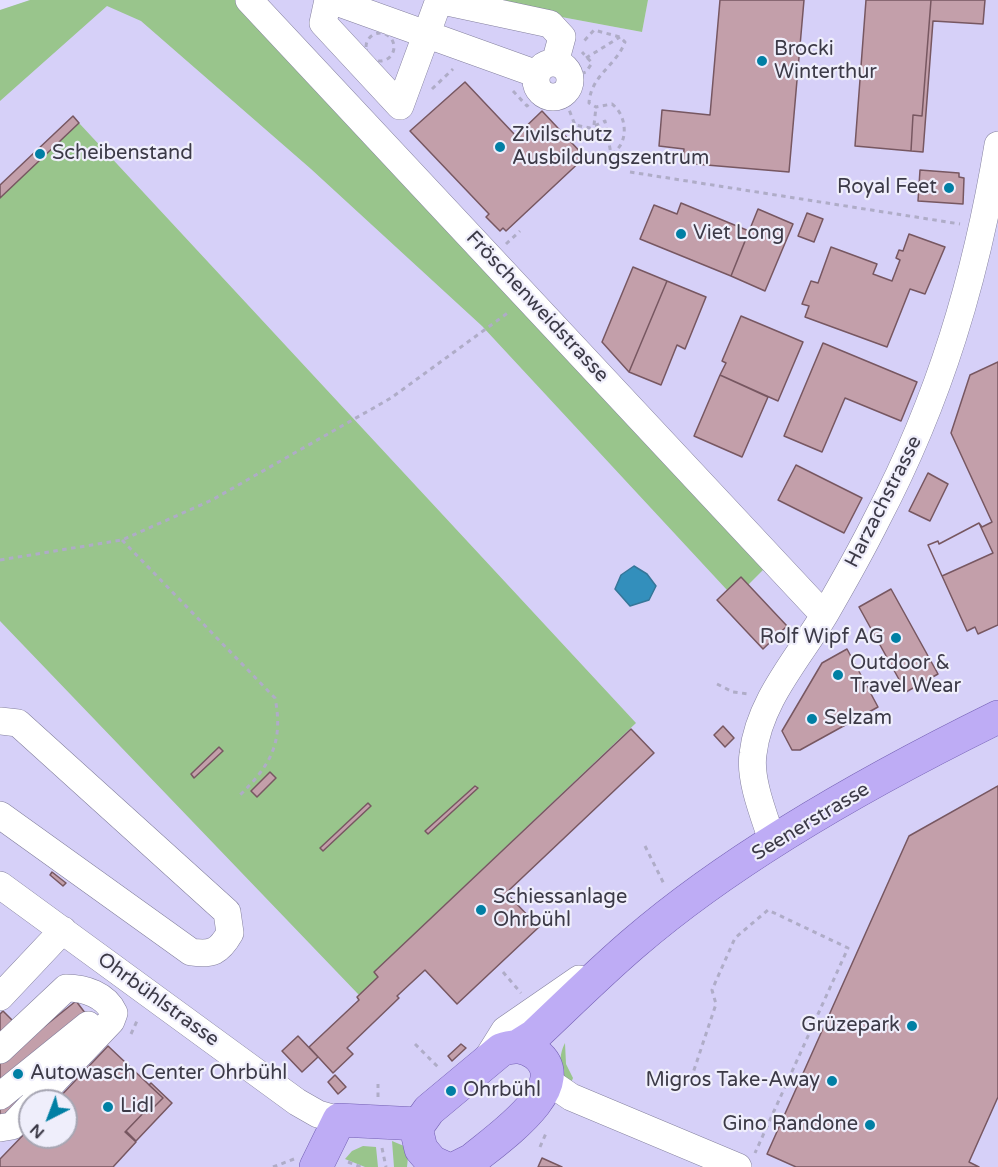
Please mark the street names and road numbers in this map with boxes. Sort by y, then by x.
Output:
street label: Fröschenweidstrasse [461,226,613,388]
street label: Harzachstrasse [840,432,928,572]
street label: Seenerstrasse [748,778,874,866]
street label: Ohrbühlstrasse [93,948,223,1052]

